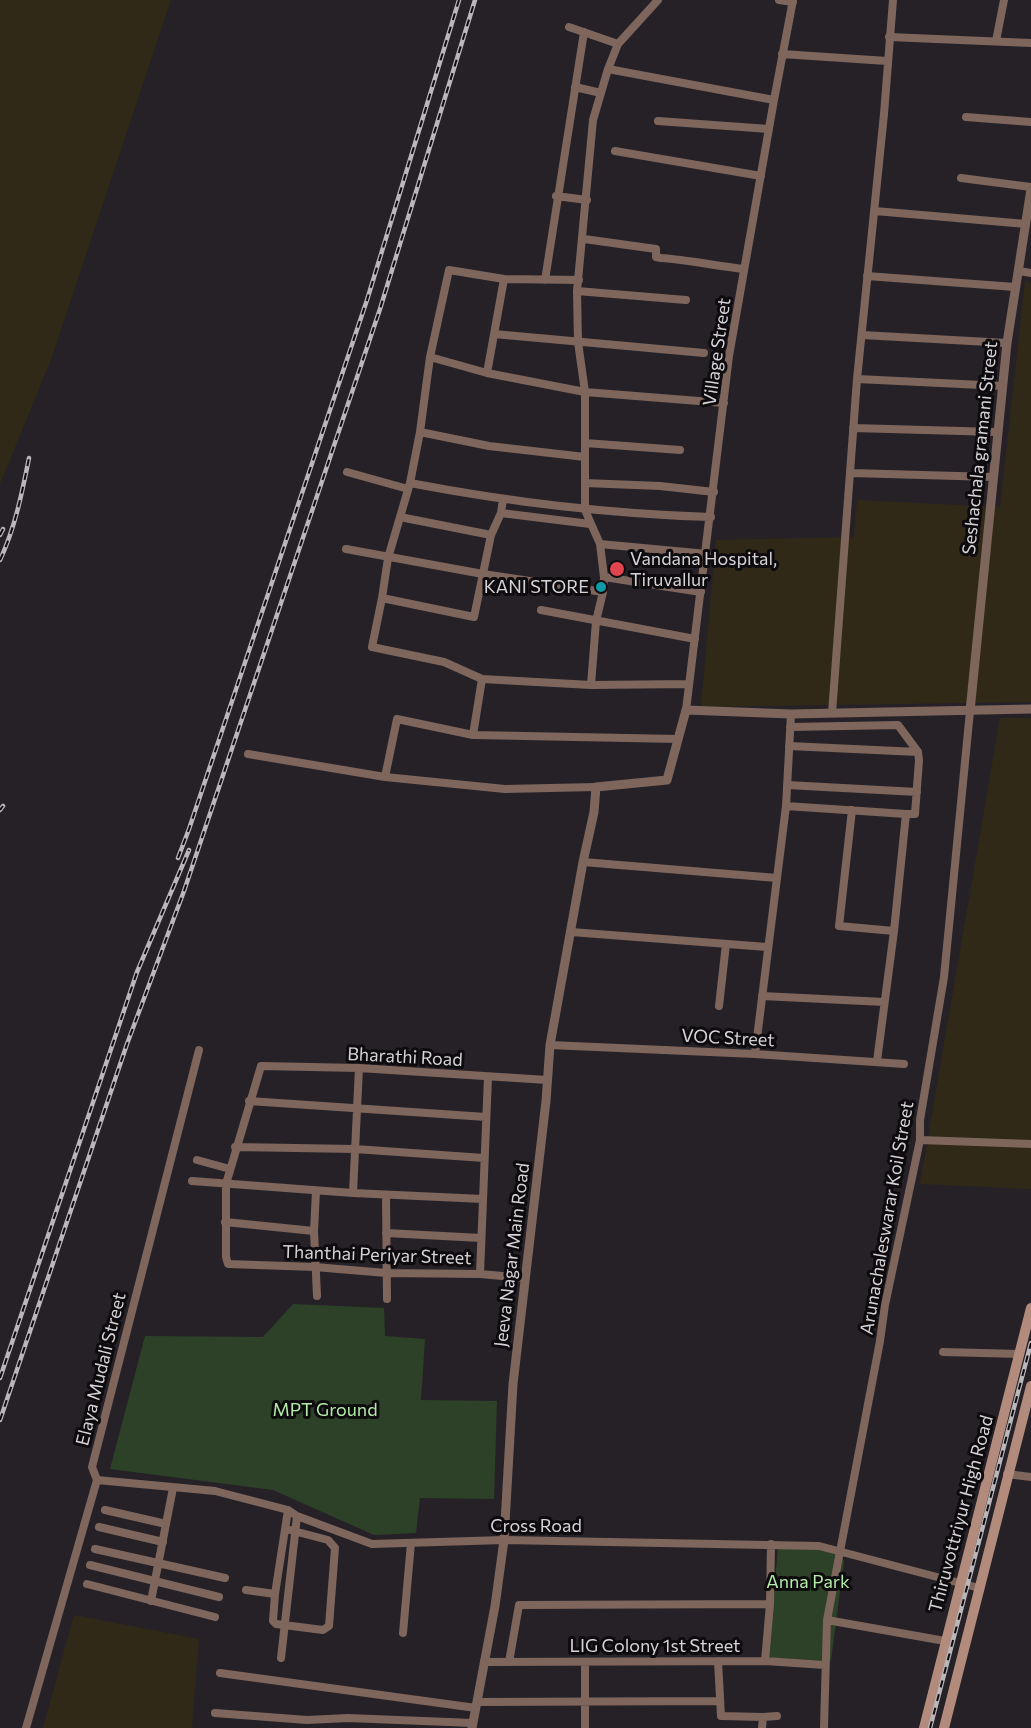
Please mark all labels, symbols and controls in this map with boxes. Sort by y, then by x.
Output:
street label: Village Street [699,297,735,407]
street label: Seshachala gramani Street [958,340,1002,556]
place label: Vandana Hospital, Tiruvallur [630,548,777,590]
marker: Vandana Hospital, Tiruvallur [608,560,626,578]
place label: KANI STORE [484,576,589,598]
marker: KANI STORE [594,580,608,594]
street label: VOC Street [681,1025,775,1051]
street label: Bharathi Road [347,1043,463,1071]
street label: Arunachaleswarar Koil Street [856,1100,918,1336]
street label: Jeeva Nagar Main Road [490,1162,534,1348]
street label: Thanthai Periyar Street [282,1241,472,1269]
street label: Elaya Mudali Street [72,1290,130,1448]
park label: MPT Ground [272,1399,378,1421]
street label: Thiruvottriyur High Road [924,1413,998,1615]
street label: Cross Road [490,1515,582,1537]
park label: Anna Park [766,1571,850,1593]
street label: LIG Colony 1st Street [570,1635,740,1657]

